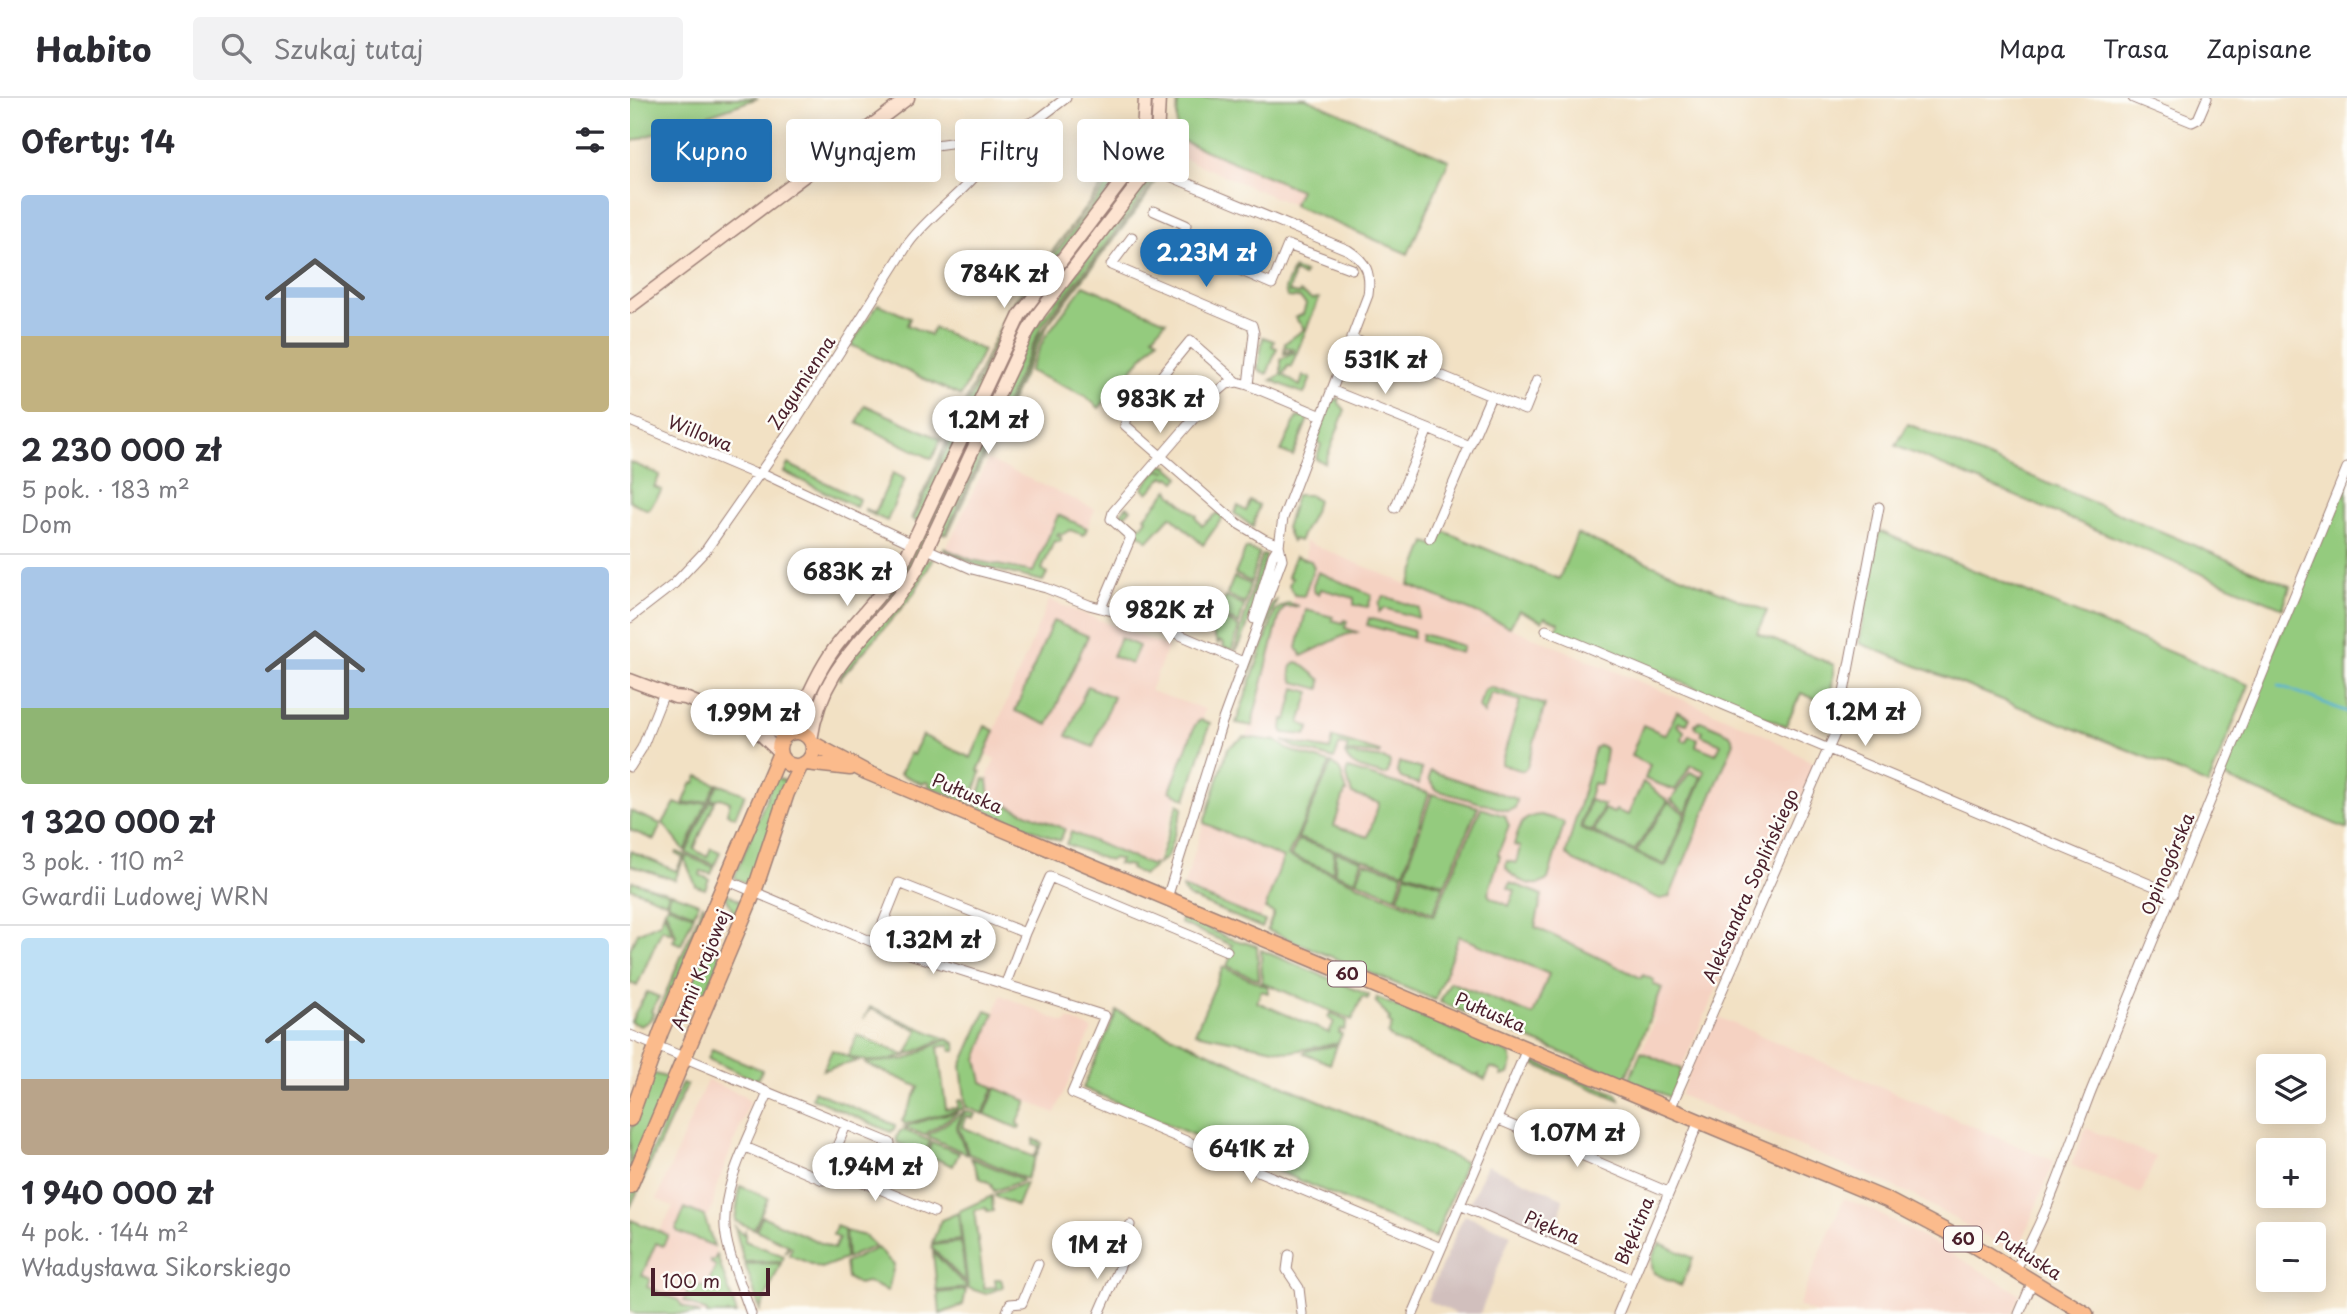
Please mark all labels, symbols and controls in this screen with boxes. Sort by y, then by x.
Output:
search box [193,17,683,80]
text: Habito [35,23,151,73]
icon: search [217,29,255,67]
text: Szukaj tutaj [273,29,424,68]
text: Mapa [1999,30,2065,66]
text: Trasa [2103,30,2168,66]
text: Zapisane [2206,30,2312,66]
text: Oferty: 14 [21,118,175,163]
chip: Kupno [651,119,772,182]
chip: Wynajem [786,119,941,182]
chip: Filtry [955,119,1063,182]
chip: Nowe [1077,119,1189,182]
icon: filters [571,121,609,159]
pin: 2.23M zł [1134,230,1278,289]
text: 2.23M zł [1156,234,1256,269]
icon: home [252,240,378,366]
pin: 784K zł [939,250,1069,310]
text: 784K zł [960,255,1048,290]
street label: Zagumienna [760,329,842,434]
pin: 531K zł [1320,336,1450,396]
text: 531K zł [1344,341,1426,376]
pin: 983K zł [1095,376,1225,435]
text: 983K zł [1117,380,1203,415]
pin: 1.2M zł [923,396,1053,456]
text: 1.2M zł [948,401,1028,436]
street label: Willowa [664,407,738,458]
text: 2 230 000 zł [21,426,221,471]
text: 5 pok. · 183 m² [21,471,190,506]
text: Dom [21,506,72,541]
pin: 683K zł [782,548,912,608]
text: 683K zł [803,553,891,588]
pin: 982K zł [1104,587,1234,646]
text: 982K zł [1125,591,1213,626]
icon: home [252,612,378,738]
pin: 1.2M zł [1800,688,1930,748]
pin: 1.99M zł [681,690,825,749]
text: 1.2M zł [1825,693,1905,728]
text: 1.99M zł [706,694,800,729]
street label: Pułtuska [928,766,1008,820]
street label: Aleksandra Soplińskiego [1695,784,1805,987]
text: 1 320 000 zł [21,798,214,843]
street label: Opinogórska [2133,807,2201,919]
text: 3 pok. · 110 m² [21,843,185,878]
text: Gwardii Ludowej WRN [21,878,269,913]
street label: Armii Krajowej [663,905,736,1034]
pin: 1.32M zł [861,916,1005,976]
text: 1.32M zł [886,921,980,956]
road number: 60 [1328,961,1366,986]
icon: home [252,983,378,1109]
street label: Pułtuska [1451,985,1531,1039]
map controls [2256,1054,2326,1292]
button: layers [2256,1054,2326,1124]
pin: 1.07M zł [1505,1110,1649,1169]
text: 1.07M zł [1530,1114,1624,1149]
pin: 641K zł [1186,1126,1316,1185]
text: 641K zł [1209,1130,1293,1165]
button: + [2256,1138,2326,1208]
pin: 1.94M zł [803,1144,947,1203]
text: 1.94M zł [828,1148,922,1183]
text: 1 940 000 zł [21,1169,212,1214]
street label: Błękitna [1607,1192,1660,1269]
street label: Piękna [1521,1203,1585,1251]
text: 4 pok. · 144 m² [21,1214,189,1249]
pin: 1M zł [1048,1222,1146,1281]
button: − [2256,1222,2326,1292]
street label: Pułtuska [1990,1224,2068,1286]
text: 1M zł [1068,1226,1126,1261]
road number: 60 [1944,1226,1982,1252]
text: Władysława Sikorskiego [21,1249,291,1284]
scale bar [651,1265,770,1297]
text: 100 m [662,1266,720,1294]

